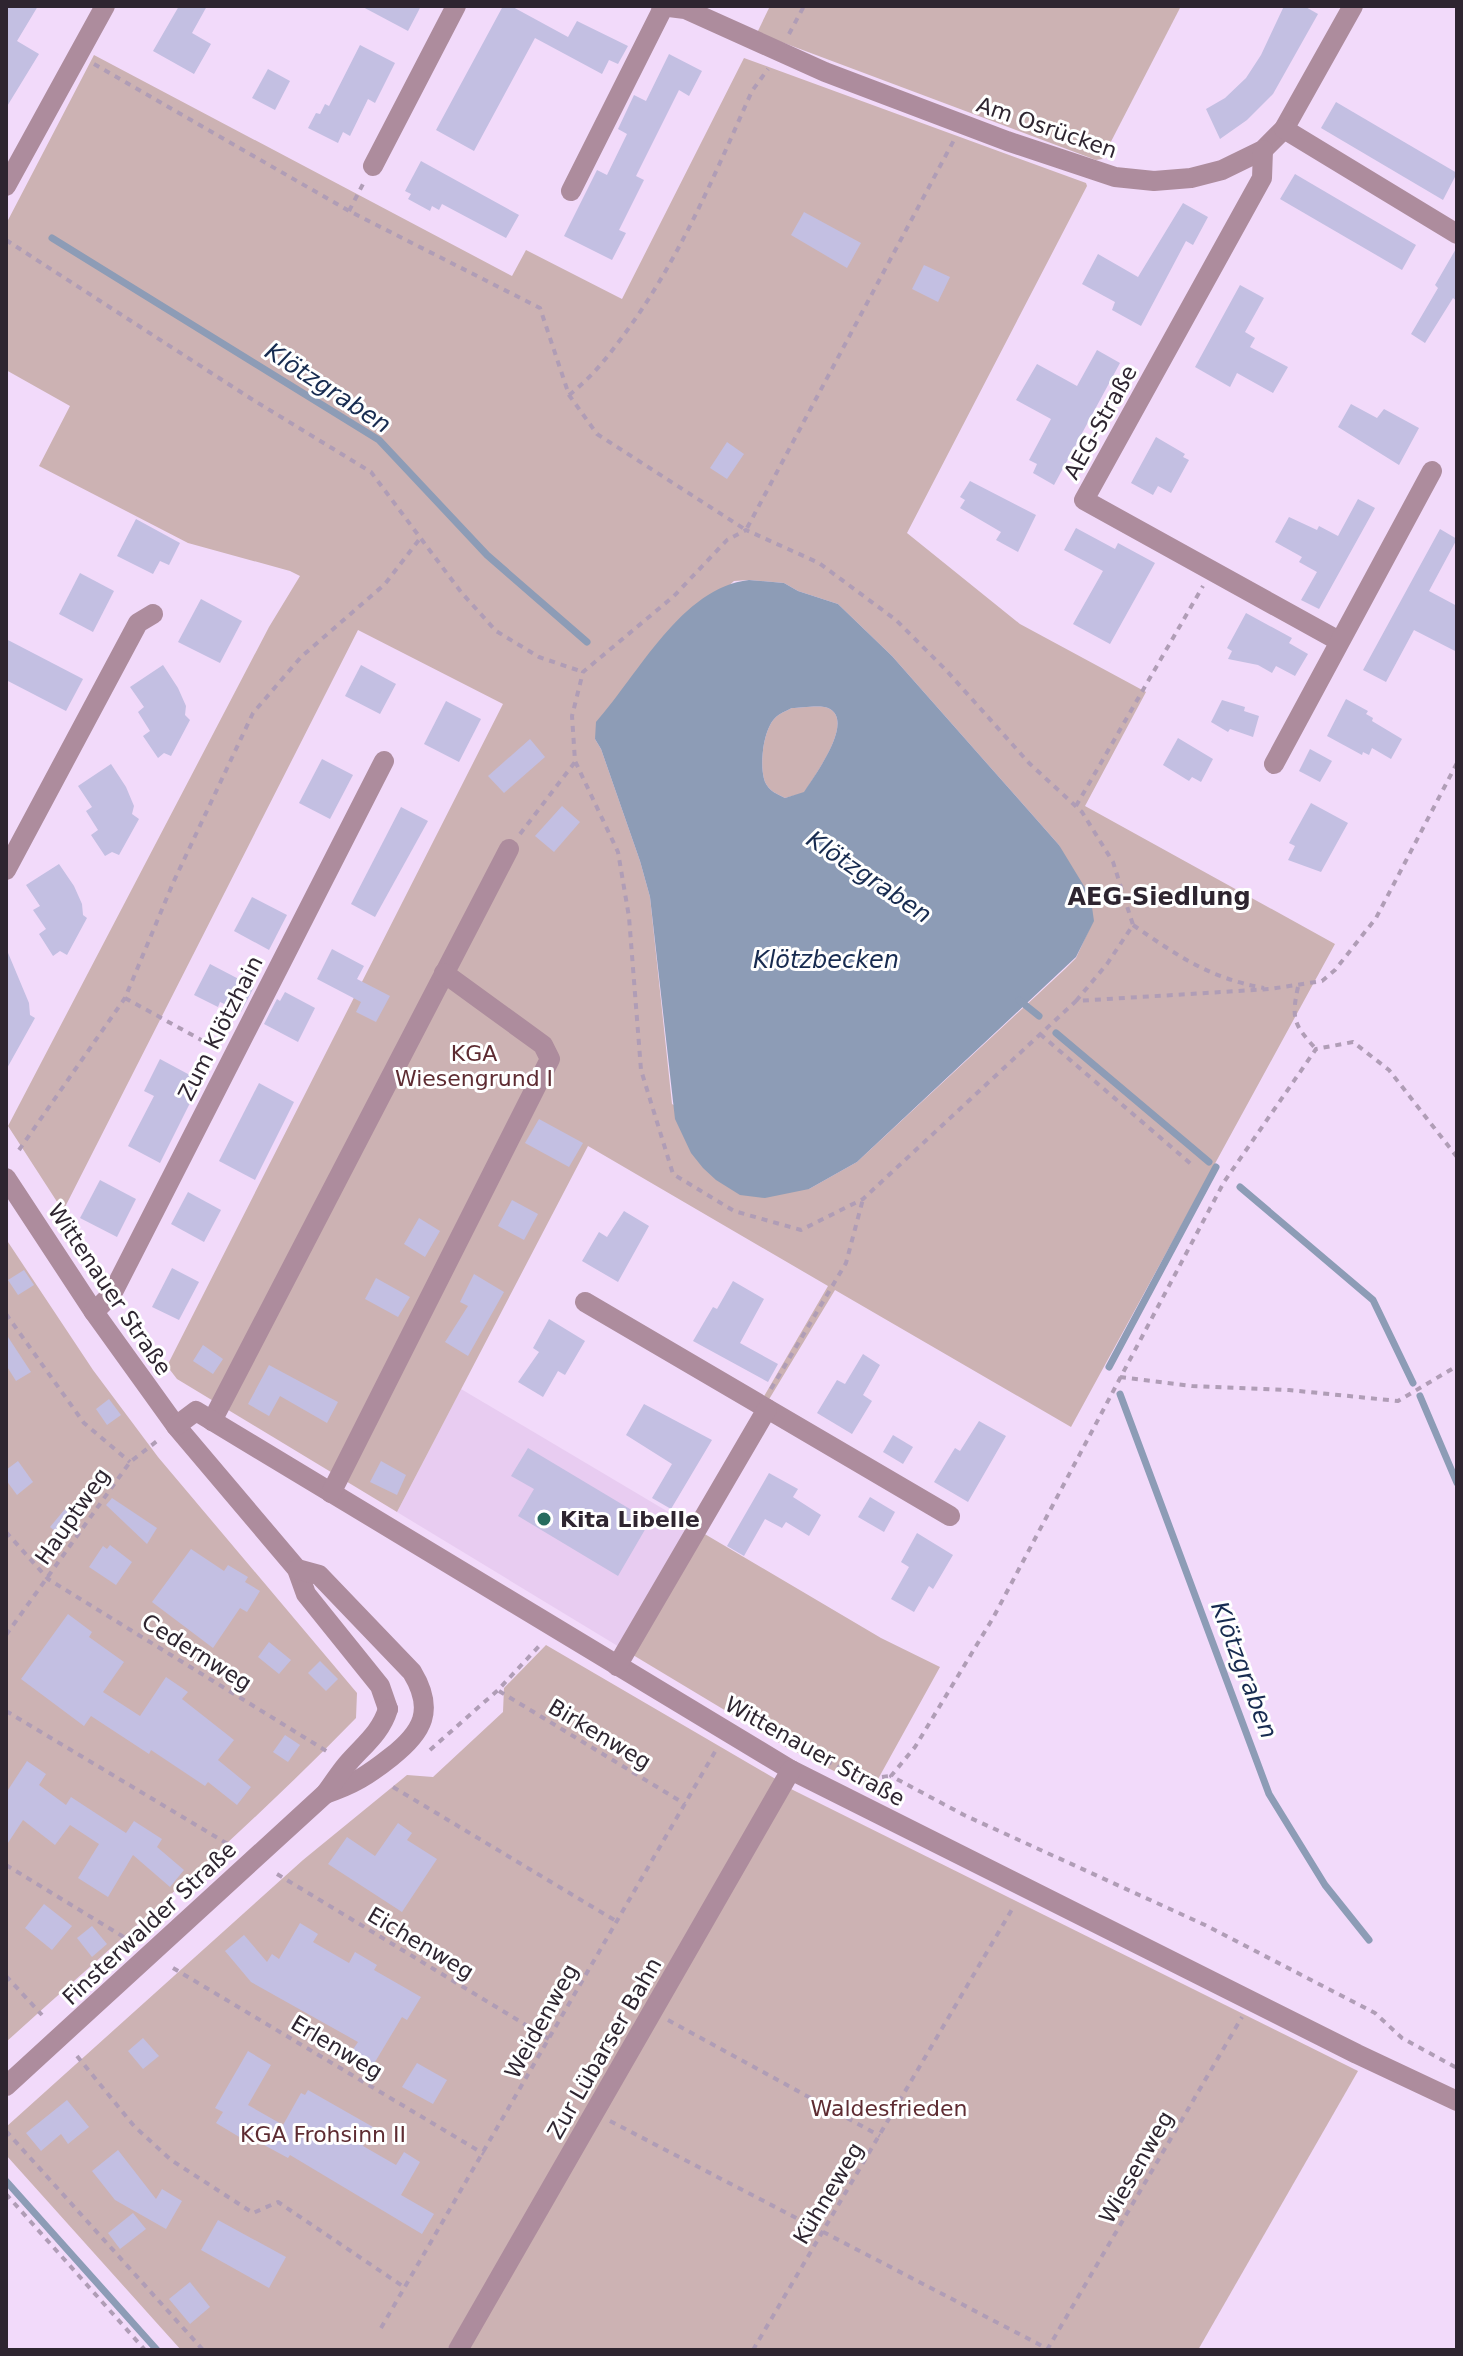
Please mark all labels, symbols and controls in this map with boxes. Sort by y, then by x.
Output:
street label: Am Osrücken [973,92,1120,163]
water label: Klötzgraben [260,337,396,439]
street label: AEG-Straße [1059,361,1142,484]
water label: Klötzgraben [801,825,937,929]
district label: AEG-Siedlung [1067,883,1251,911]
water label: Klötzbecken [753,946,899,974]
street label: Zum Klötzhain [173,952,268,1105]
park label: KGA Wiesengrund I [395,1041,553,1091]
street label: Wittenauer Straße [43,1199,176,1380]
street label: Hauptweg [30,1463,115,1569]
place label: Kita Libelle [560,1507,700,1532]
marker: Kita Libelle [535,1510,553,1528]
water label: Klötzgraben [1205,1598,1283,1742]
street label: Cedernweg [137,1609,256,1696]
street label: Wittenauer Straße [721,1692,909,1811]
street label: Birkenweg [544,1694,656,1775]
street label: Finsterwalder Straße [58,1837,241,2010]
street label: Eichenweg [363,1902,478,1985]
street label: Zur Lübarser Bahn [542,1953,666,2143]
street label: Weidenweg [500,1960,583,2083]
street label: Erlenweg [287,2010,387,2084]
park label: Waldesfrieden [811,2096,967,2121]
street label: Wiesenweg [1094,2107,1179,2228]
park label: KGA Frohsinn II [240,2122,406,2147]
street label: Kühneweg [788,2138,869,2249]

